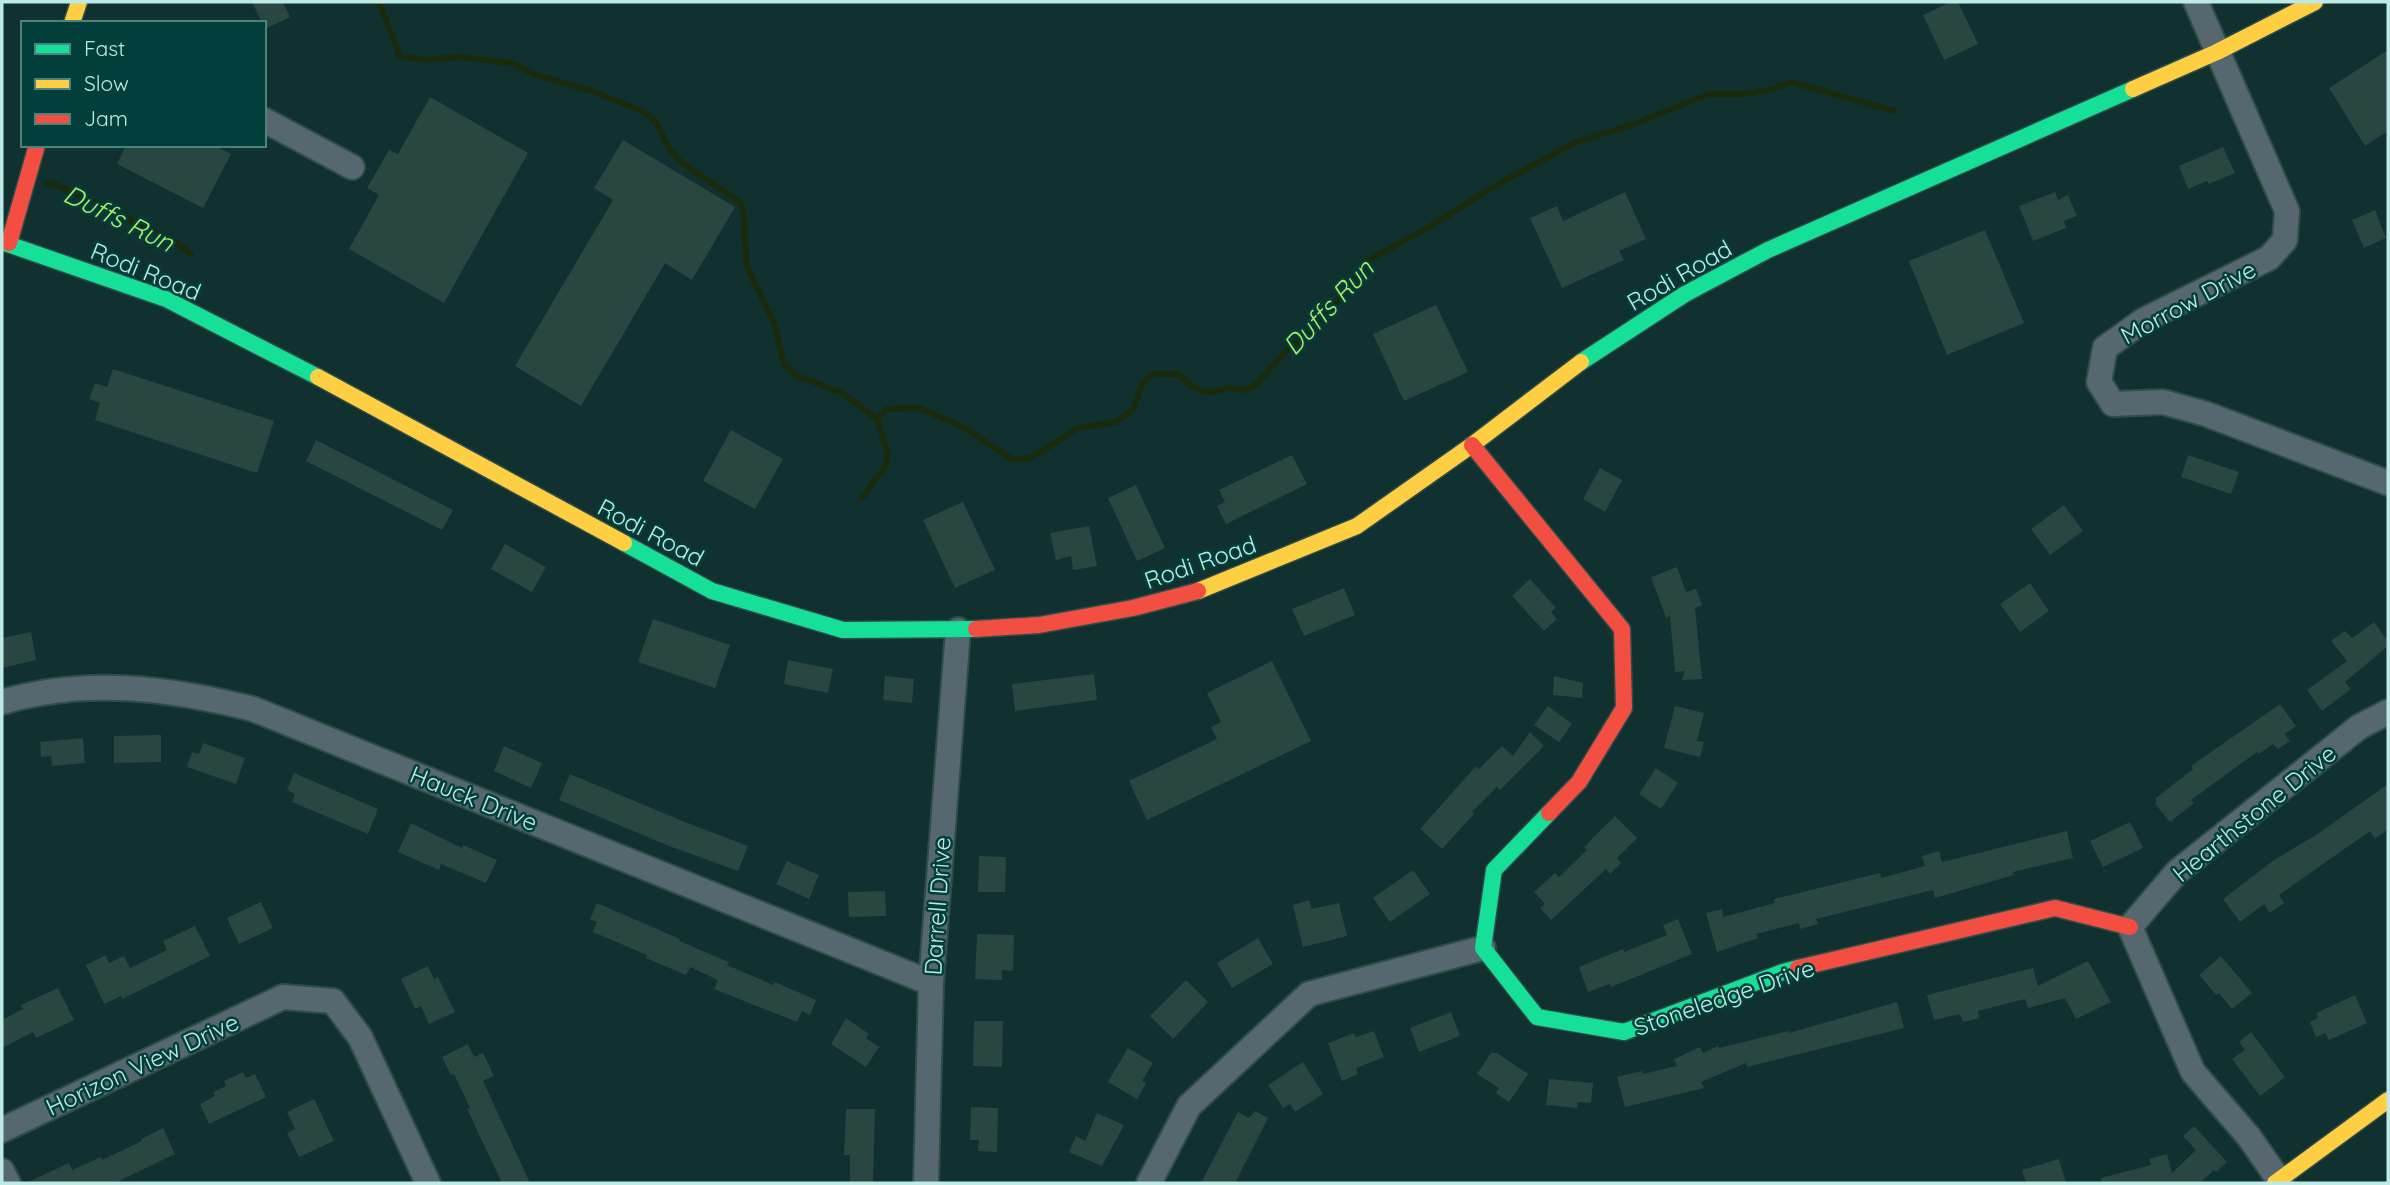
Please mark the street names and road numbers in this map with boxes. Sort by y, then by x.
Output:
street label: Rodi Road [1621,233,1737,317]
street label: Rodi Road [86,235,206,307]
street label: Morrow Drive [2115,254,2261,350]
street label: Rodi Road [593,491,709,573]
street label: Rodi Road [1140,529,1260,595]
street label: Hearthstone Drive [2166,738,2342,888]
street label: Hauck Drive [406,759,542,837]
street label: Darrell Drive [917,836,957,976]
street label: Stoneledge Drive [1630,952,1818,1042]
street label: Horizon View Drive [41,1006,243,1122]

